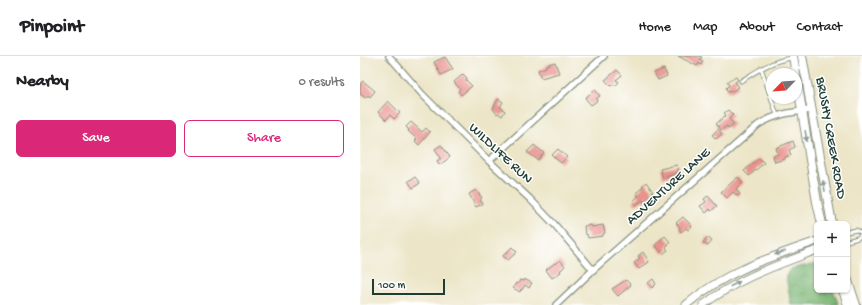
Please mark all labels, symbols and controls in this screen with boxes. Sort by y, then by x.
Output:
text: Pinpoint [20,16,84,39]
text: Home [639,19,671,36]
text: Map [693,19,717,36]
text: About [739,19,775,36]
text: Contact [797,19,842,36]
north arrow [766,68,802,104]
text: Nearby [16,72,69,92]
text: 0 results [298,75,344,90]
street label: BRUSHY CREEK ROAD [811,75,849,201]
button: Save [16,120,176,157]
button: Share [184,120,344,157]
street label: WILDLIFE RUN [464,120,536,188]
one-way arrow [803,130,809,142]
street label: ADVENTURE LANE [624,144,715,229]
one-way arrow [821,180,827,192]
map controls [814,221,850,293]
button: + [814,221,850,257]
one-way arrow [774,250,786,256]
button: − [814,257,850,293]
scale bar [372,277,445,296]
text: 100 m [378,280,405,292]
one-way arrow [729,280,741,287]

